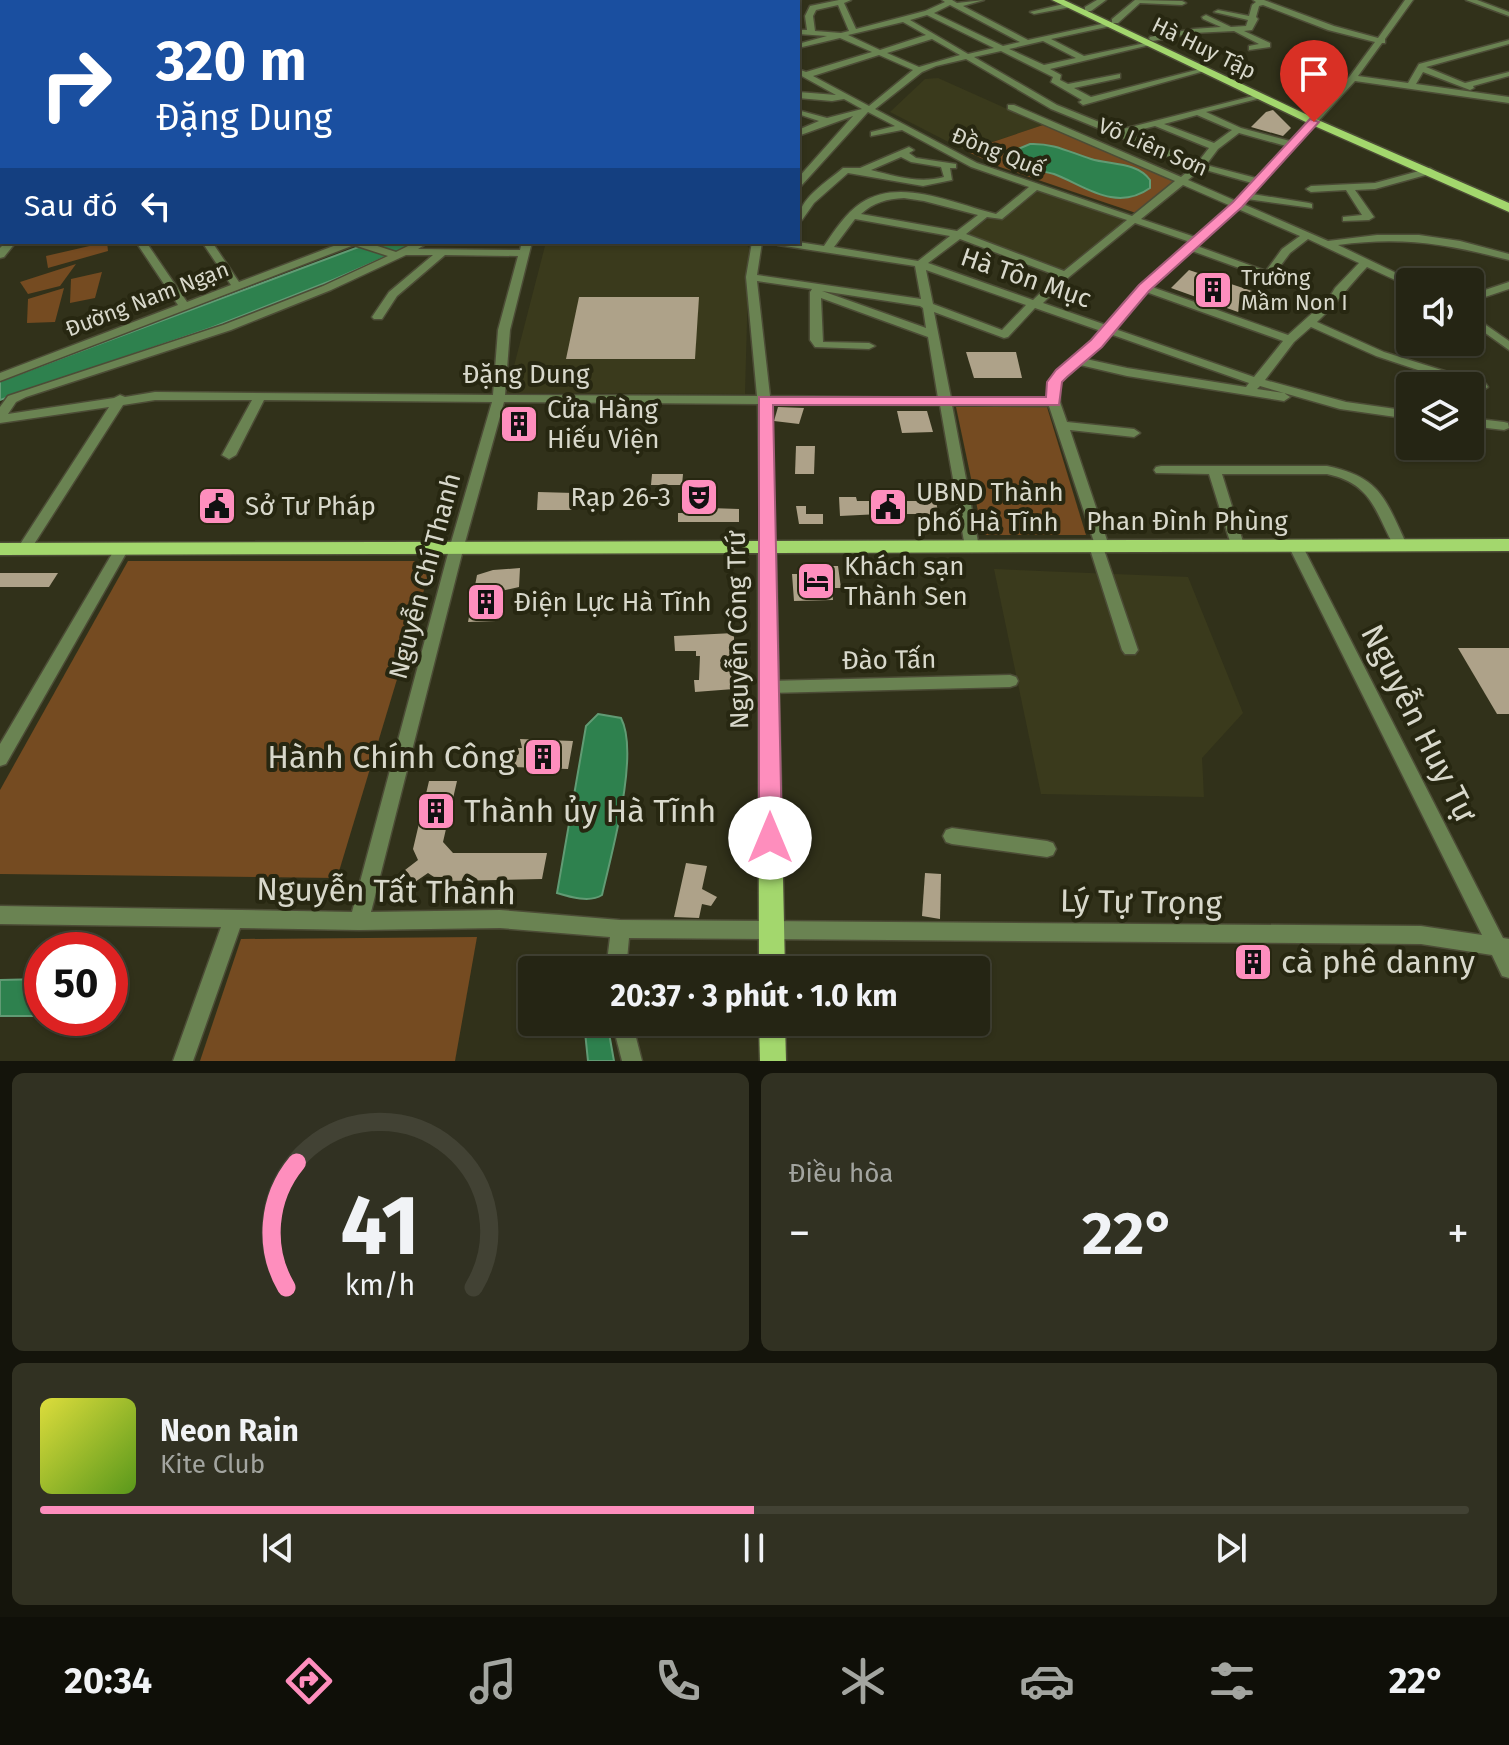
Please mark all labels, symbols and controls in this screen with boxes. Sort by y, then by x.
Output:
street label: Hà Huy Tập [1148,11,1260,85]
text: 320 m [156,28,307,95]
icon: right [24,32,128,136]
pin [1280,40,1348,122]
icon: arrive [1292,52,1336,96]
text: Đặng Dung [156,96,332,140]
street label: Võ Liên Sơn [1094,112,1212,182]
street label: Đồng Quế [948,121,1048,183]
icon: left [134,184,178,228]
text: Sau đó [24,188,118,224]
street label: Hà Tôn Mục [957,241,1095,315]
street label: Đường Nam Ngạn [61,255,233,343]
place label: Trường Mầm Non I [1241,264,1348,316]
map controls [1396,268,1484,460]
button: sound [1396,268,1484,356]
building icon: Trường Mầm Non I [1192,269,1234,311]
street label: Đặng Dung [462,359,590,390]
button: layers [1396,372,1484,460]
place label: Cửa Hàng Hiếu Viện [547,394,659,455]
building icon: Cửa Hàng Hiếu Viện [498,403,540,445]
street label: Nguyễn Chí Thanh [383,470,467,682]
theatre icon: Rạp 26-3 [678,476,720,518]
place label: UBND Thành phố Hà Tĩnh [916,477,1064,538]
place label: Rạp 26-3 [570,482,671,513]
public building icon: Sở Tư Pháp [196,485,238,527]
public building icon: UBND Thành phố Hà Tĩnh [867,486,909,528]
place label: Sở Tư Pháp [245,491,376,522]
street label: Phan Đình Phùng [1086,506,1288,537]
street label: Nguyễn Công Trứ [721,530,755,729]
place label: Khách sạn Thành Sen [844,551,968,612]
hotel icon: Khách sạn Thành Sen [795,560,837,602]
building icon: Điện Lực Hà Tĩnh [465,581,507,623]
place label: Điện Lực Hà Tĩnh [514,587,712,618]
street label: Nguyễn Huy Tự [1353,618,1485,829]
street label: Đào Tấn [841,644,937,676]
building icon: Hành Chính Công [522,736,564,778]
place label: Hành Chính Công [267,738,515,776]
building icon: Thành ủy Hà Tĩnh [415,790,457,832]
place label: Thành ủy Hà Tĩnh [464,792,716,830]
position arrow [728,796,812,880]
street label: Nguyễn Tất Thành [256,870,516,912]
street label: Lý Tự Trọng [1060,882,1223,922]
speed limit sign: 50 [24,932,128,1036]
building icon: cà phê danny [1232,941,1274,983]
place label: cà phê danny [1281,943,1475,981]
text: 20:37 · 3 phút · 1.0 km [610,978,898,1014]
text: Điều hòa [789,1158,893,1189]
text: 41 [340,1176,420,1276]
text: 22° [1082,1198,1175,1270]
text: − [789,1207,811,1260]
text: + [1447,1207,1469,1260]
text: km/h [345,1268,416,1303]
text: Neon Rain [160,1413,299,1449]
text: Kite Club [160,1449,265,1480]
icon: previous [256,1526,300,1570]
icon: pause [732,1526,776,1570]
icon: next [1209,1526,1253,1570]
icon: directions [281,1653,337,1709]
icon: music [465,1653,521,1709]
icon: phone [650,1653,706,1709]
icon: climate [835,1653,891,1709]
icon: car [1019,1653,1075,1709]
icon: filters [1204,1653,1260,1709]
text: 20:34 [64,1659,152,1703]
text: 22° [1389,1659,1445,1703]

